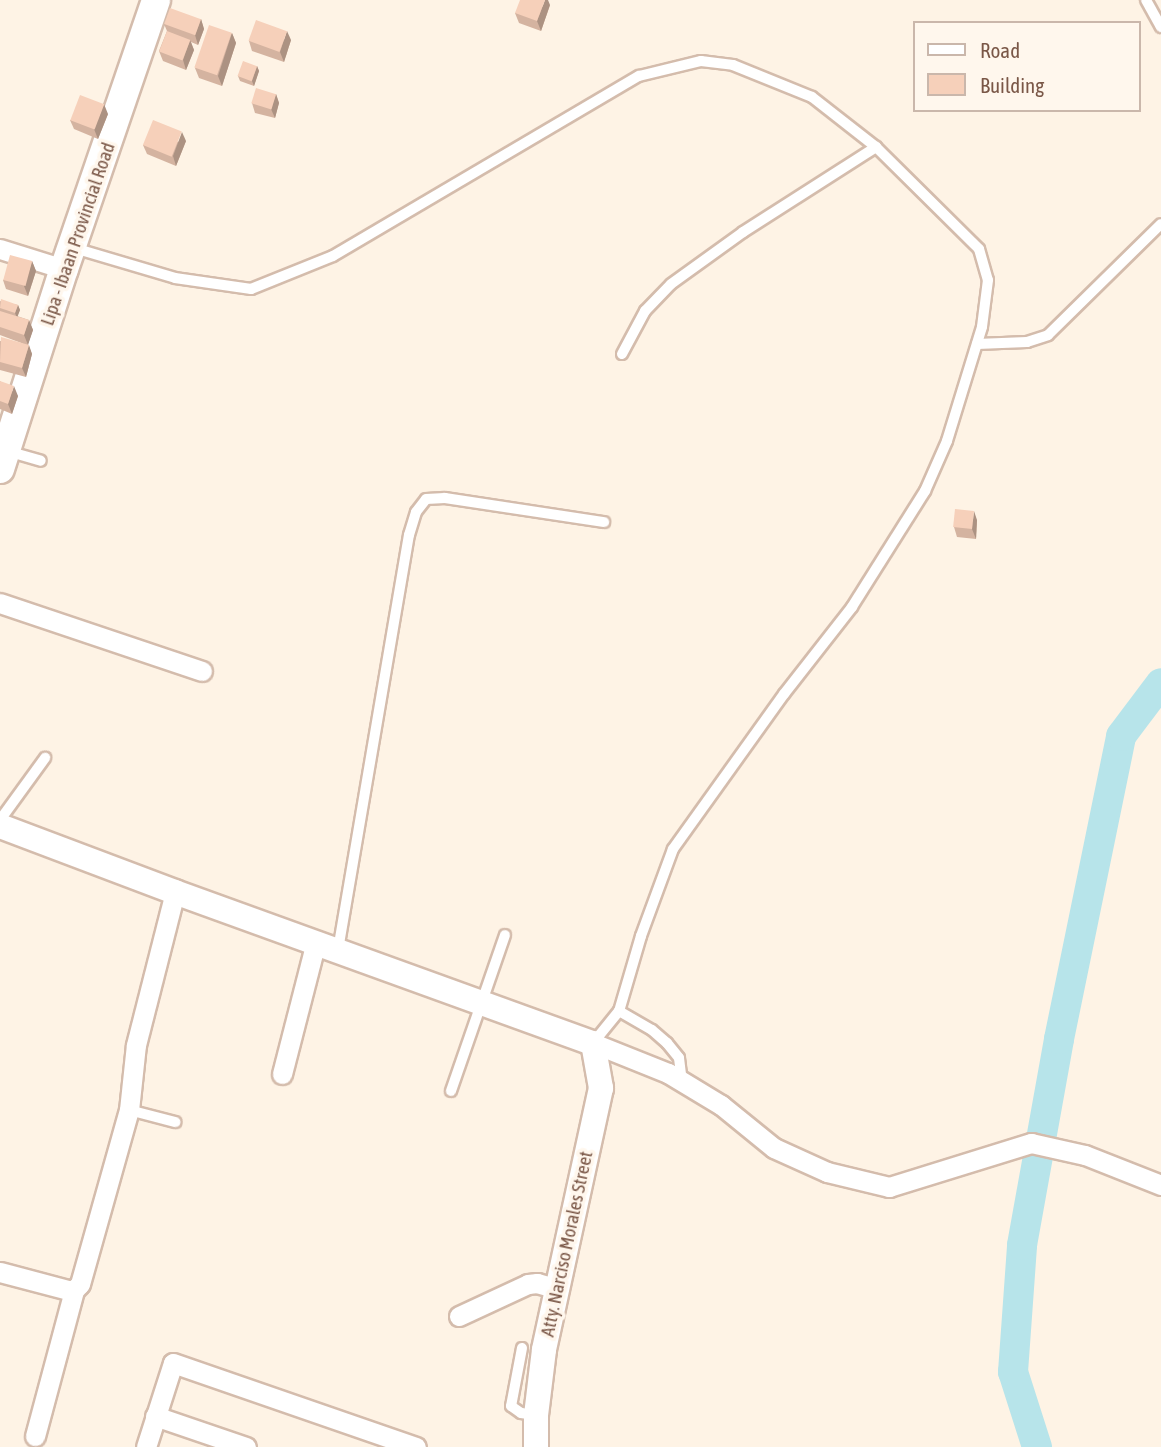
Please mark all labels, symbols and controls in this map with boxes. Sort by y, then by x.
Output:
legend [912,21,1140,112]
text: Road [980,38,1020,62]
text: Building [980,73,1044,97]
street label: Lipa - Ibaan Provincial Road [36,139,120,329]
street label: Atty. Narciso Morales Street [536,1149,598,1339]

